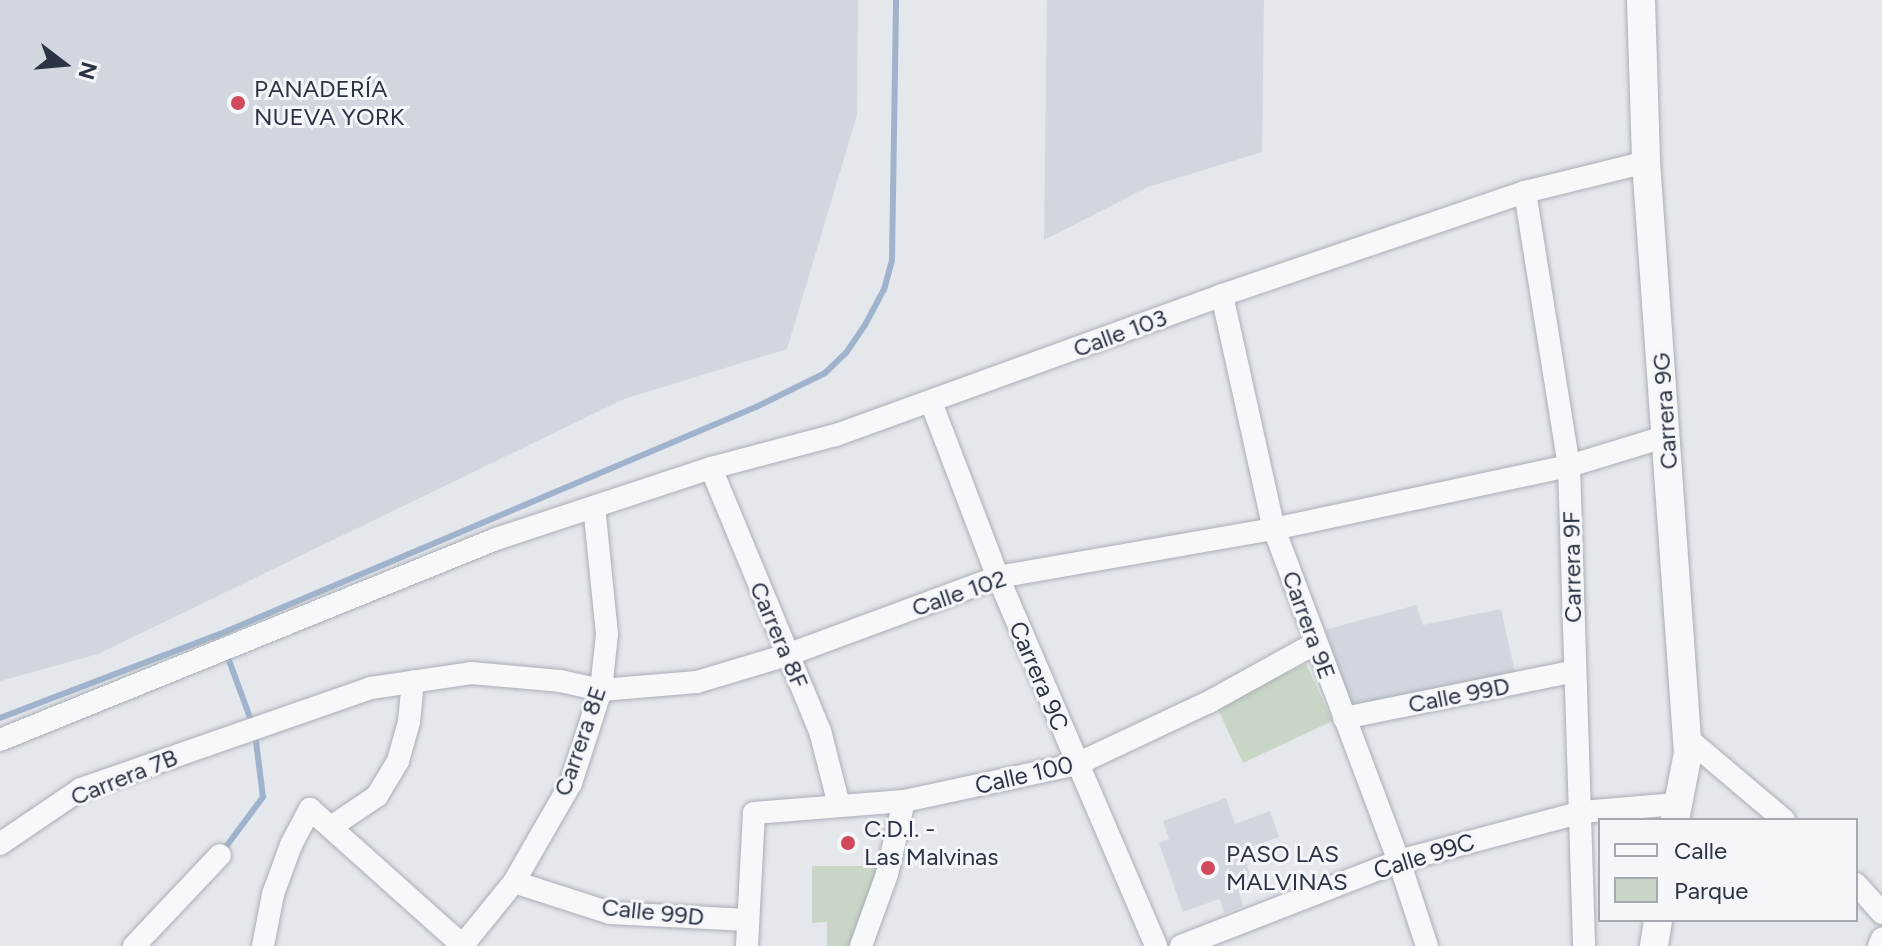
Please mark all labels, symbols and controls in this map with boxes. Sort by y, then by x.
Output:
north arrow [24,24,104,104]
text: N [72,59,103,83]
place label: PANADERÍA NUEVA YORK [254,75,404,131]
marker: PANADERÍA NUEVA YORK [229,94,247,112]
street label: Calle 103 [1069,303,1171,363]
street label: Carrera 9G [1647,352,1683,470]
street label: Carrera 9F [1557,511,1587,623]
street label: Calle 102 [908,563,1010,623]
street label: Carrera 9E [1276,567,1342,683]
street label: Carrera 8F [744,577,814,693]
street label: Carrera 9C [1003,617,1075,735]
street label: Calle 99D [1406,671,1512,719]
street label: Carrera 8E [548,682,612,800]
street label: Carrera 7B [66,743,182,811]
street label: Calle 100 [972,750,1076,800]
place label: C.D.I. - Las Malvinas [864,815,999,871]
legend [1598,818,1858,922]
street label: Calle 99C [1370,827,1478,885]
marker: C.D.I. - Las Malvinas [839,834,857,852]
text: Calle [1674,836,1727,865]
place label: PASO LAS MALVINAS [1226,840,1348,896]
marker: PASO LAS MALVINAS [1197,857,1219,879]
text: Parque [1674,876,1748,905]
street label: Calle 99D [600,892,706,932]

